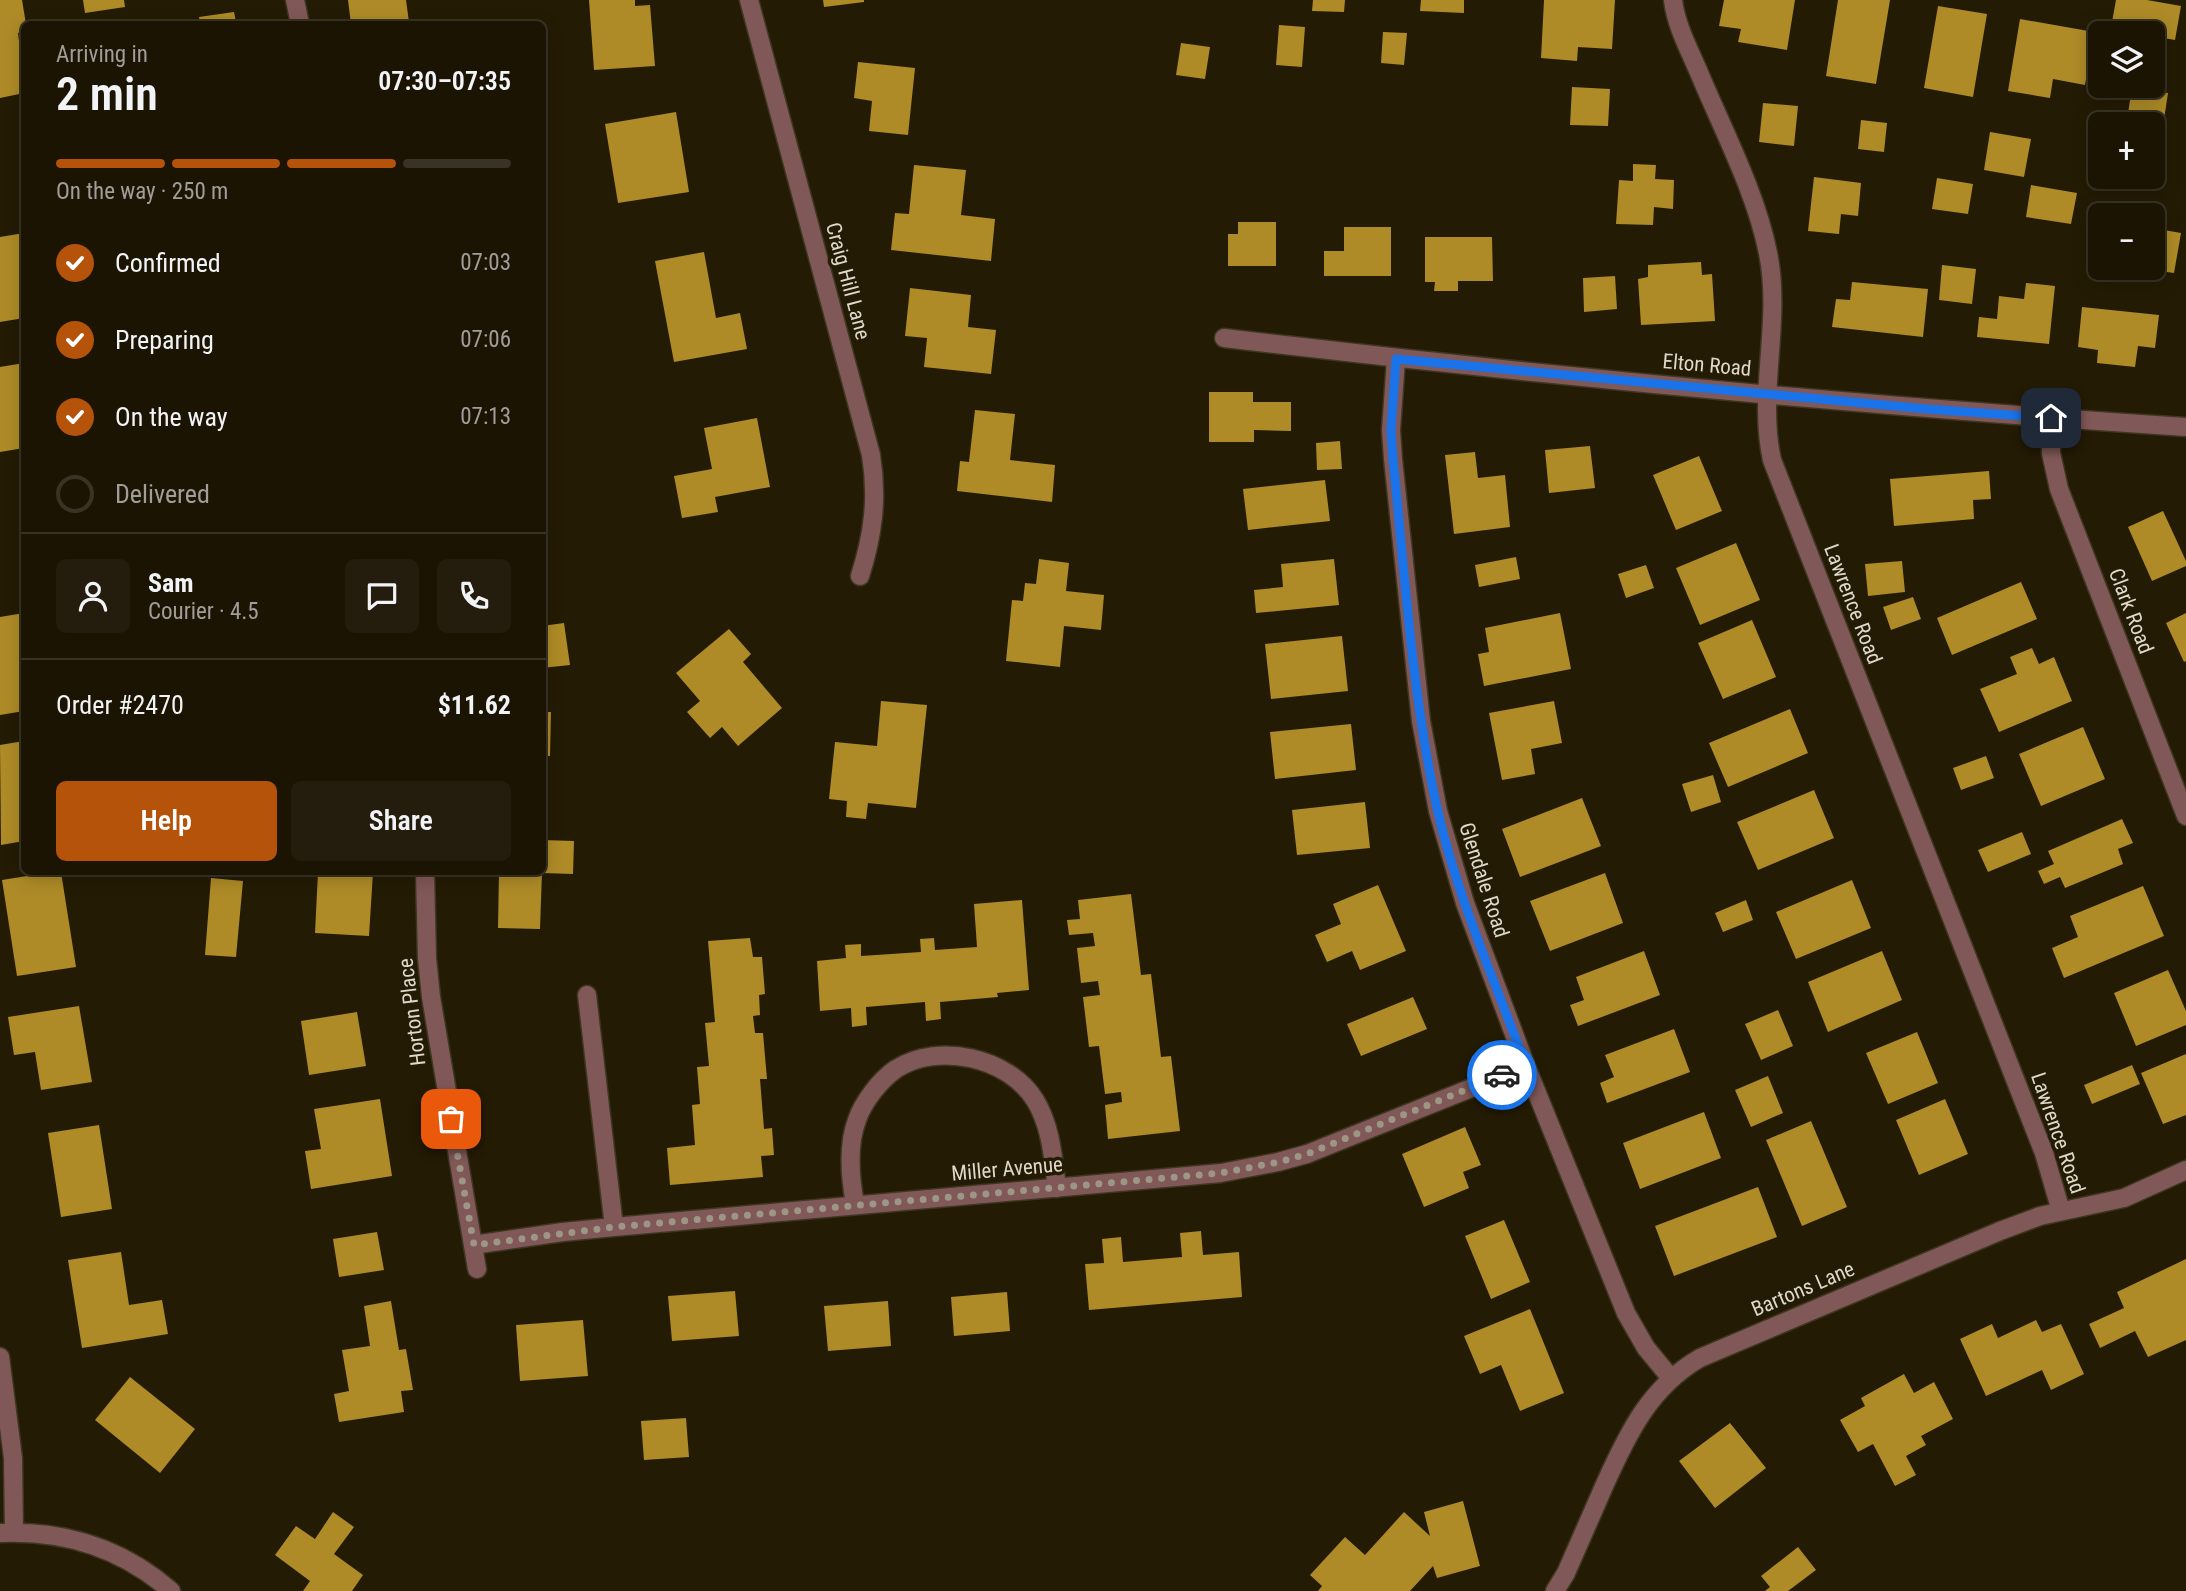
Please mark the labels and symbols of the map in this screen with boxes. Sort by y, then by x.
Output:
street label: Craig Hill Lane [821,220,875,342]
street label: Elton Road [1662,349,1752,381]
pin [2021,388,2081,448]
street label: Lawrence Road [1819,541,1887,667]
street label: Clark Road [2104,565,2158,657]
street label: Glendale Road [1454,820,1514,940]
street label: Horton Place [393,957,430,1067]
courier [1467,1040,1537,1110]
street label: Lawrence Road [2026,1069,2090,1197]
pin [421,1089,481,1149]
street label: Miller Avenue [950,1152,1064,1186]
street label: Bartons Lane [1748,1256,1858,1321]

